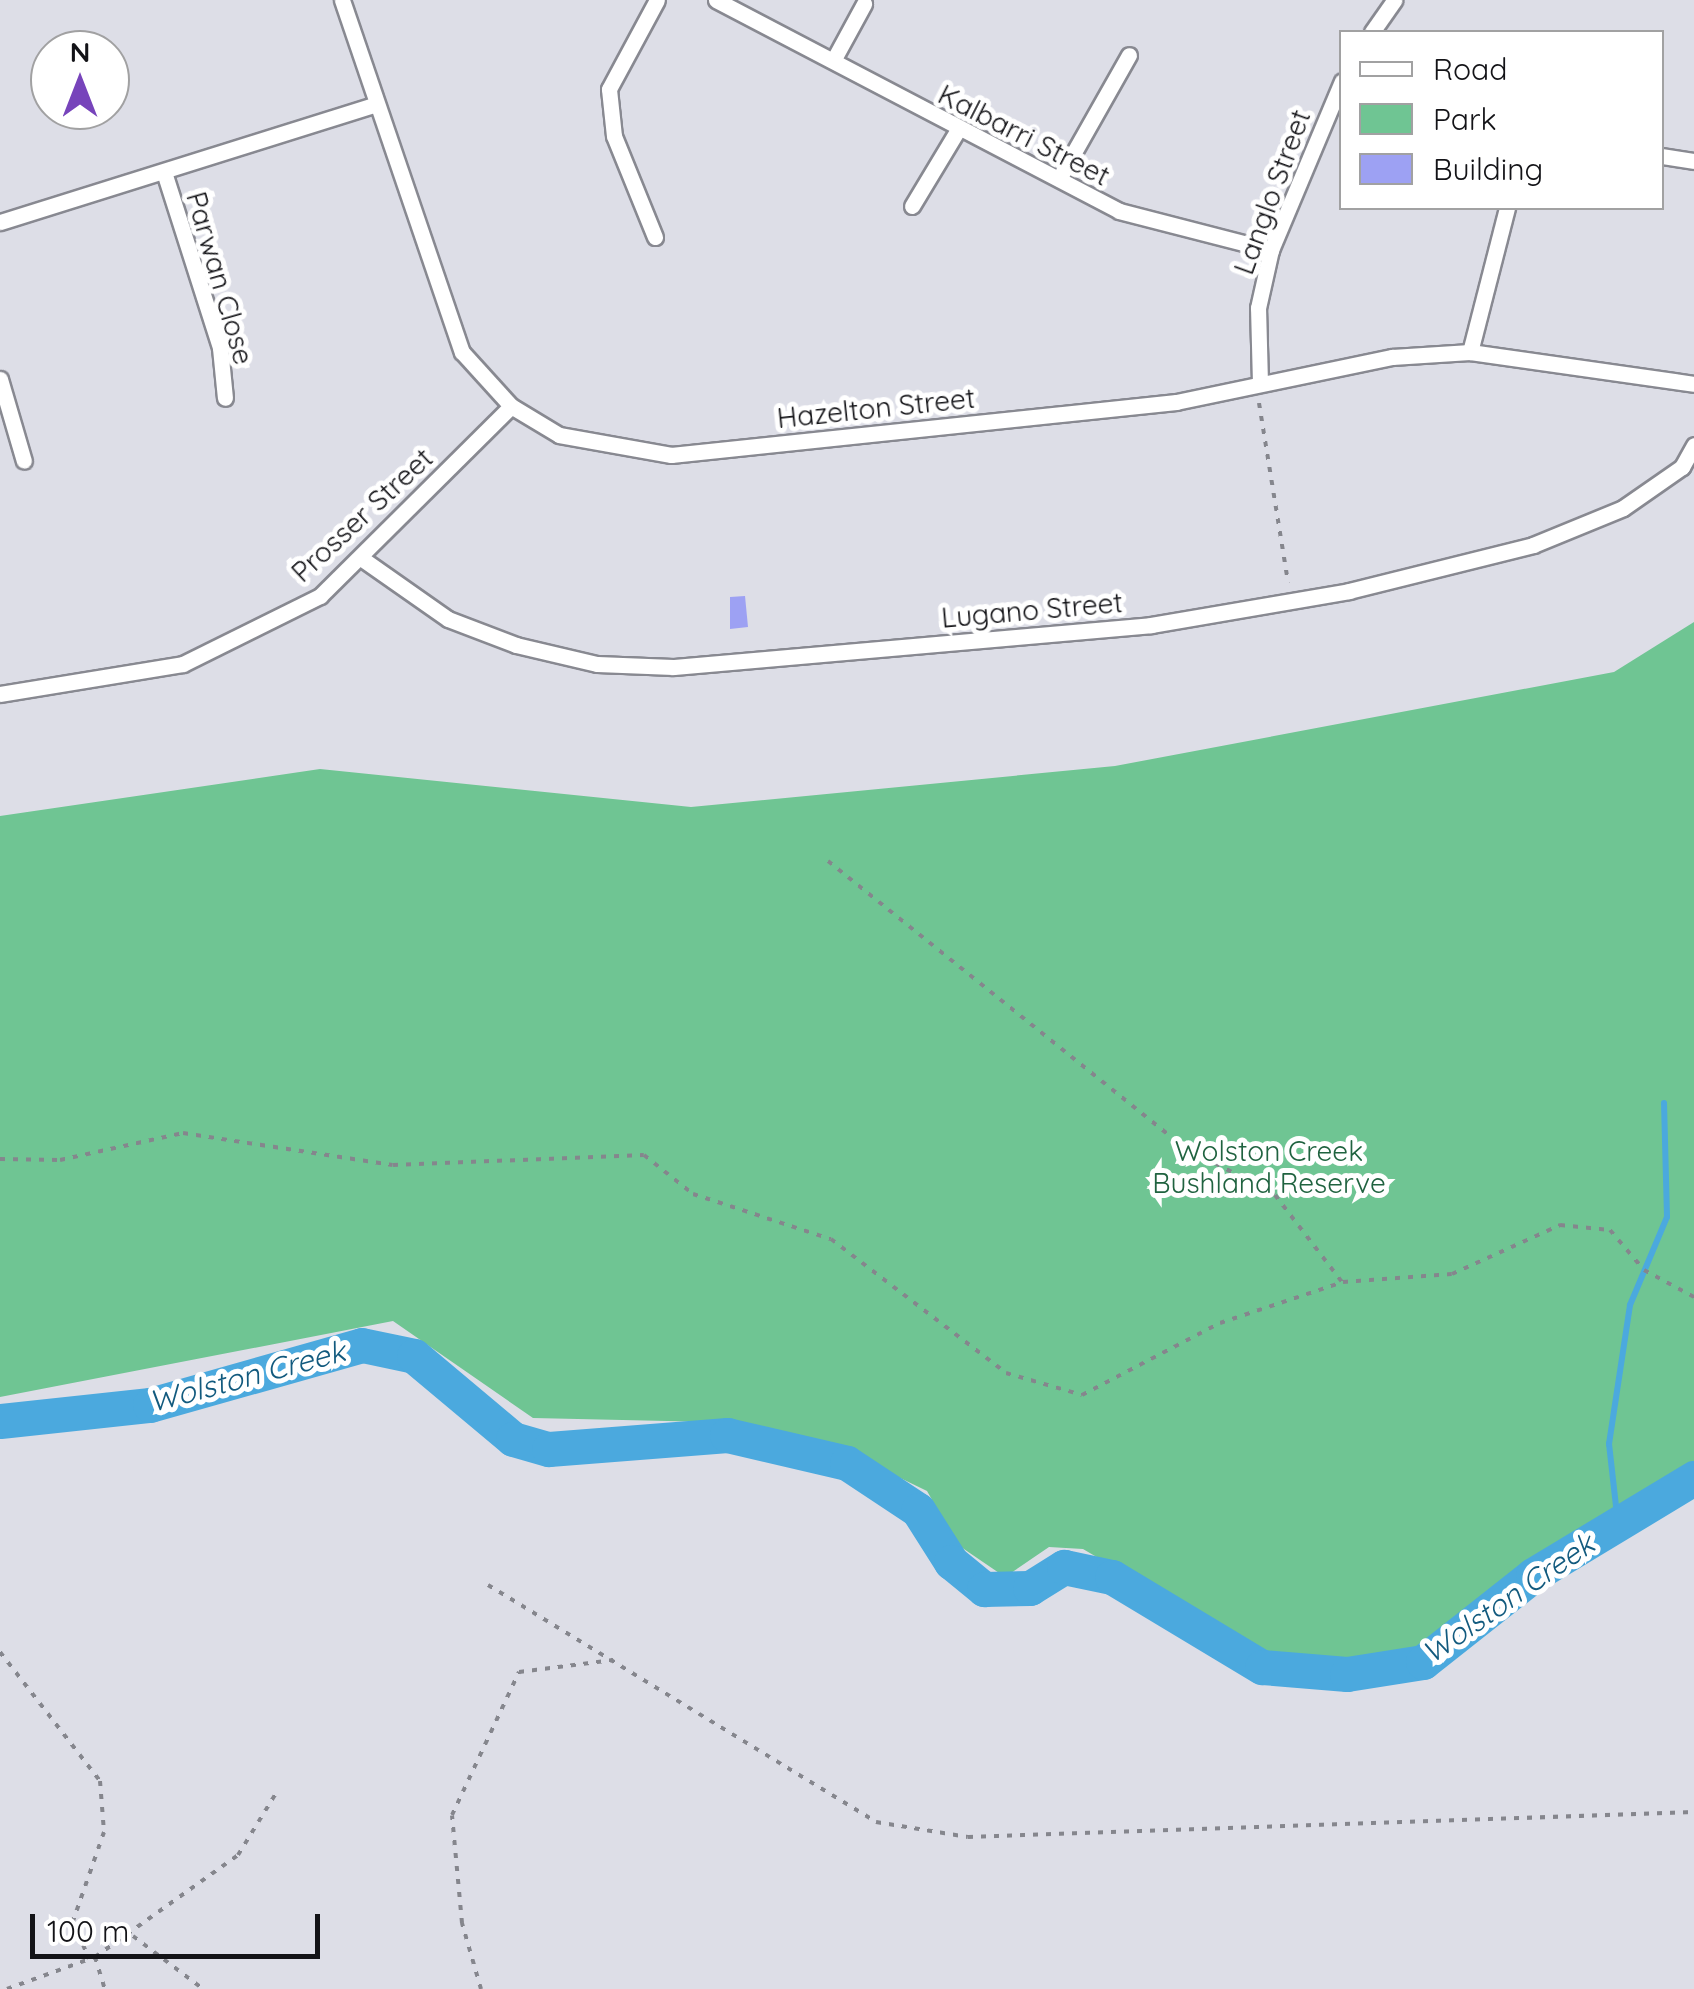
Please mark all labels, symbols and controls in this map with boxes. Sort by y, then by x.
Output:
north arrow [30,30,130,130]
legend [1339,30,1664,210]
text: N [70,34,90,69]
text: Road [1433,50,1507,88]
street label: Kalbarri Street [933,77,1115,193]
text: Park [1433,100,1497,138]
street label: Langlo Street [1227,105,1317,279]
text: Building [1433,150,1543,188]
street label: Parwan Close [179,188,261,368]
street label: Hazelton Street [775,381,977,435]
street label: Prosser Street [284,441,440,589]
street label: Lugano Street [940,585,1124,635]
park label: Wolston Creek Bushland Reserve [1152,1134,1386,1200]
water label: Wolston Creek [145,1333,349,1419]
water label: Wolston Creek [1415,1525,1601,1671]
scale bar [35,1894,325,1956]
text: 100 m [47,1912,129,1950]

